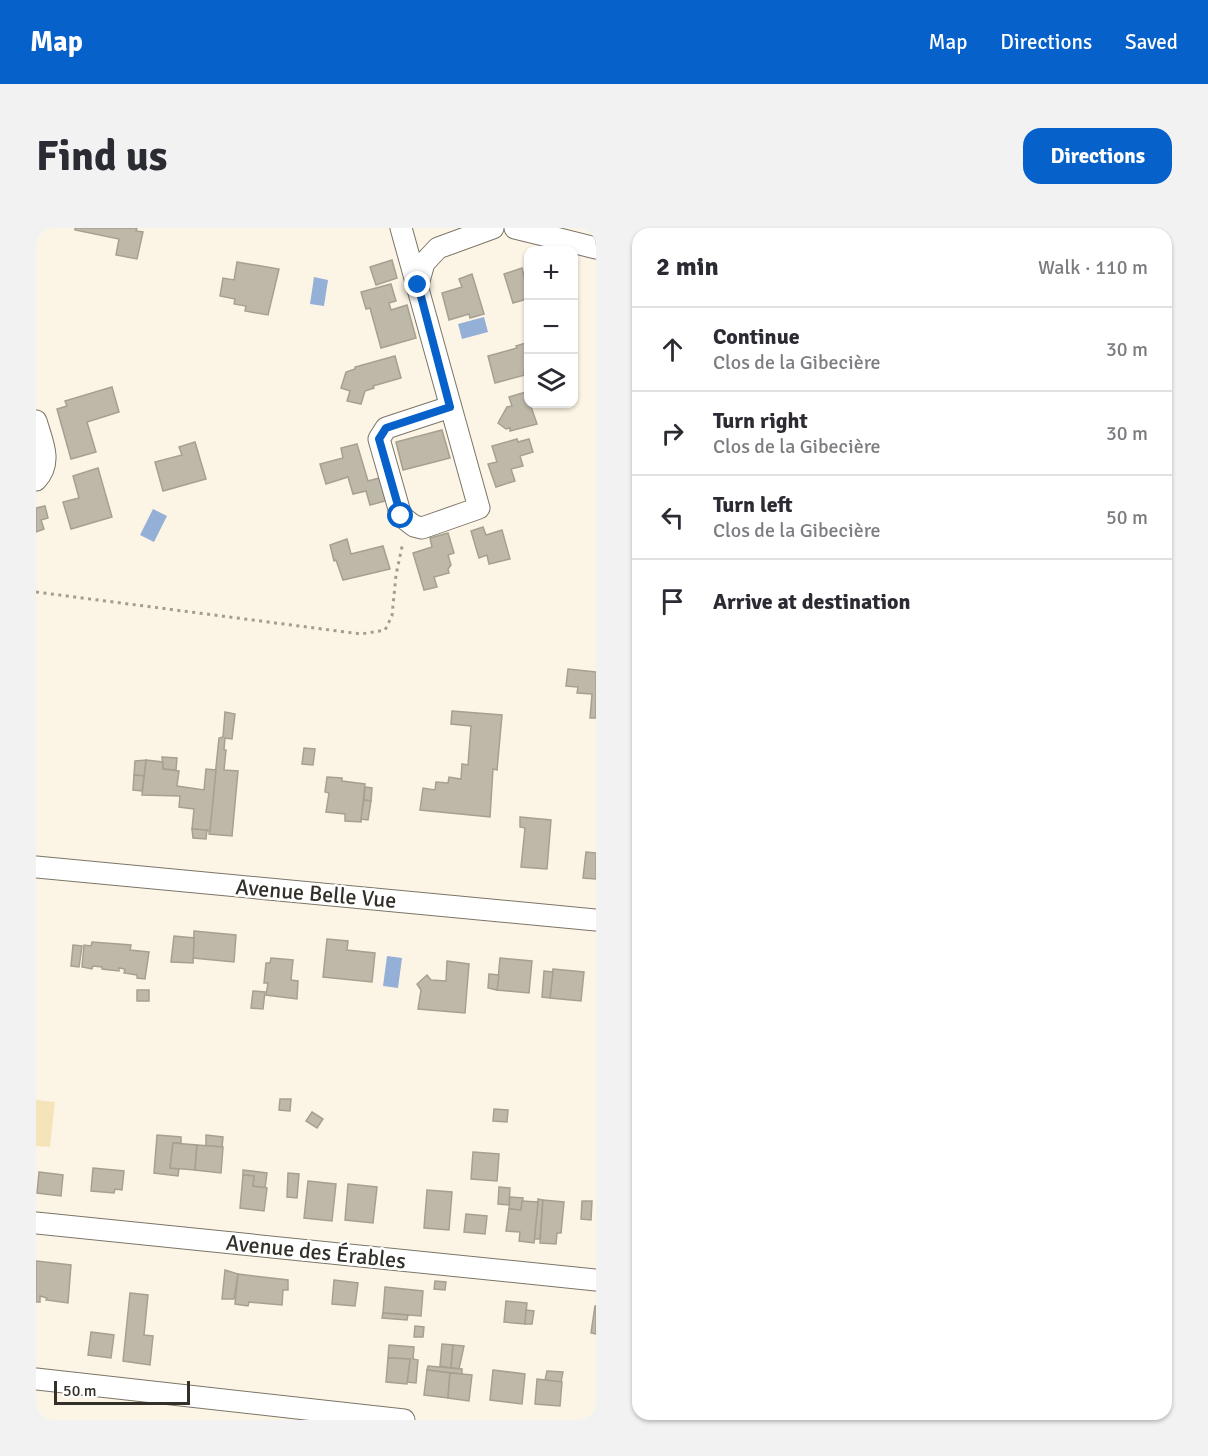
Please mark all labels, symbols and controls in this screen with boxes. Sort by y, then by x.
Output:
text: Map [30,25,83,59]
text: Map [929,29,967,55]
text: Directions [1000,29,1092,55]
text: Saved [1125,29,1178,55]
button: Directions [1023,128,1172,184]
text: Find us [36,131,167,182]
map controls [524,246,578,408]
button: + [524,246,578,300]
text: 2 min [656,251,719,283]
text: Walk · 110 m [1038,255,1148,280]
route end [404,271,430,297]
button: − [524,300,578,354]
text: Continue [713,323,800,350]
icon: ahead [656,333,689,366]
text: 30 m [1106,337,1148,362]
text: Clos de la Gibecière [713,350,881,375]
button: layers [524,354,578,408]
text: Turn right [713,407,808,434]
icon: right [656,417,689,450]
text: 30 m [1106,421,1148,446]
text: Clos de la Gibecière [713,434,881,459]
text: Turn left [713,491,793,518]
icon: left [656,501,689,534]
route start [387,502,413,528]
text: 50 m [1106,505,1148,530]
text: Clos de la Gibecière [713,518,881,543]
icon: arrive [656,585,689,618]
text: Arrive at destination [713,588,910,615]
street label: Avenue Belle Vue [234,873,397,914]
street label: Avenue des Érables [225,1229,407,1274]
scale bar [54,1378,190,1406]
text: 50 m [63,1381,97,1401]

